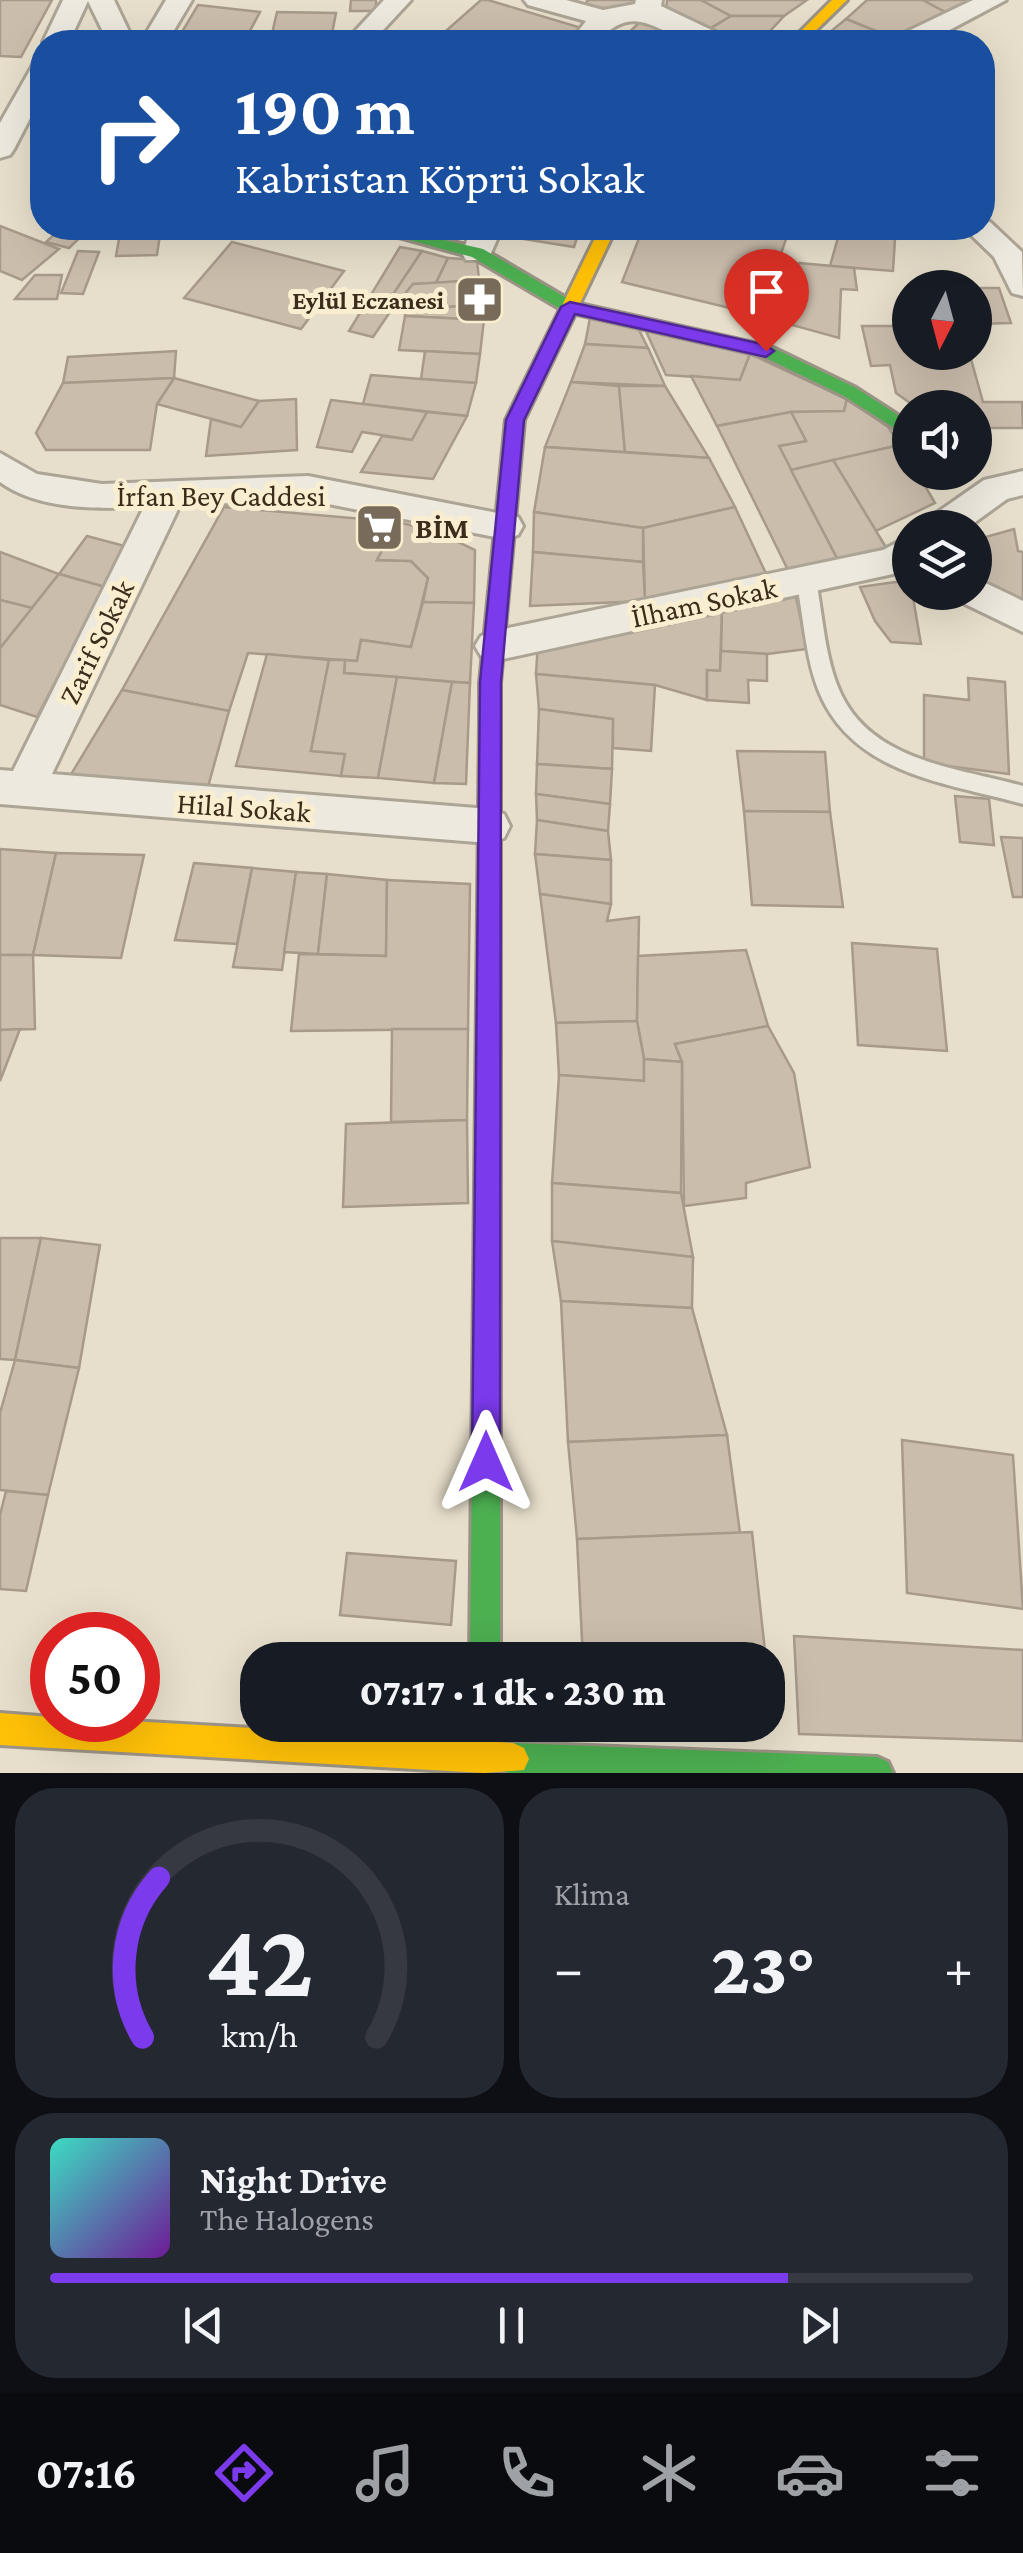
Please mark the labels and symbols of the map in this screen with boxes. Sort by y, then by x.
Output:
pin [724,249,809,352]
north arrow [892,270,992,370]
pharmacy icon: Eylül Eczanesi [453,274,505,326]
place label: Eylül Eczanesi [292,287,444,314]
street label: İrfan Bey Caddesi [116,479,326,513]
supermarket icon: BİM [354,501,406,553]
place label: BİM [415,511,469,544]
street label: İlham Sokak [628,570,780,634]
street label: Zarif Sokak [52,574,140,709]
street label: Hilal Sokak [176,786,313,828]
position arrow [434,1410,538,1514]
speed limit sign: 50 [30,1612,160,1742]

